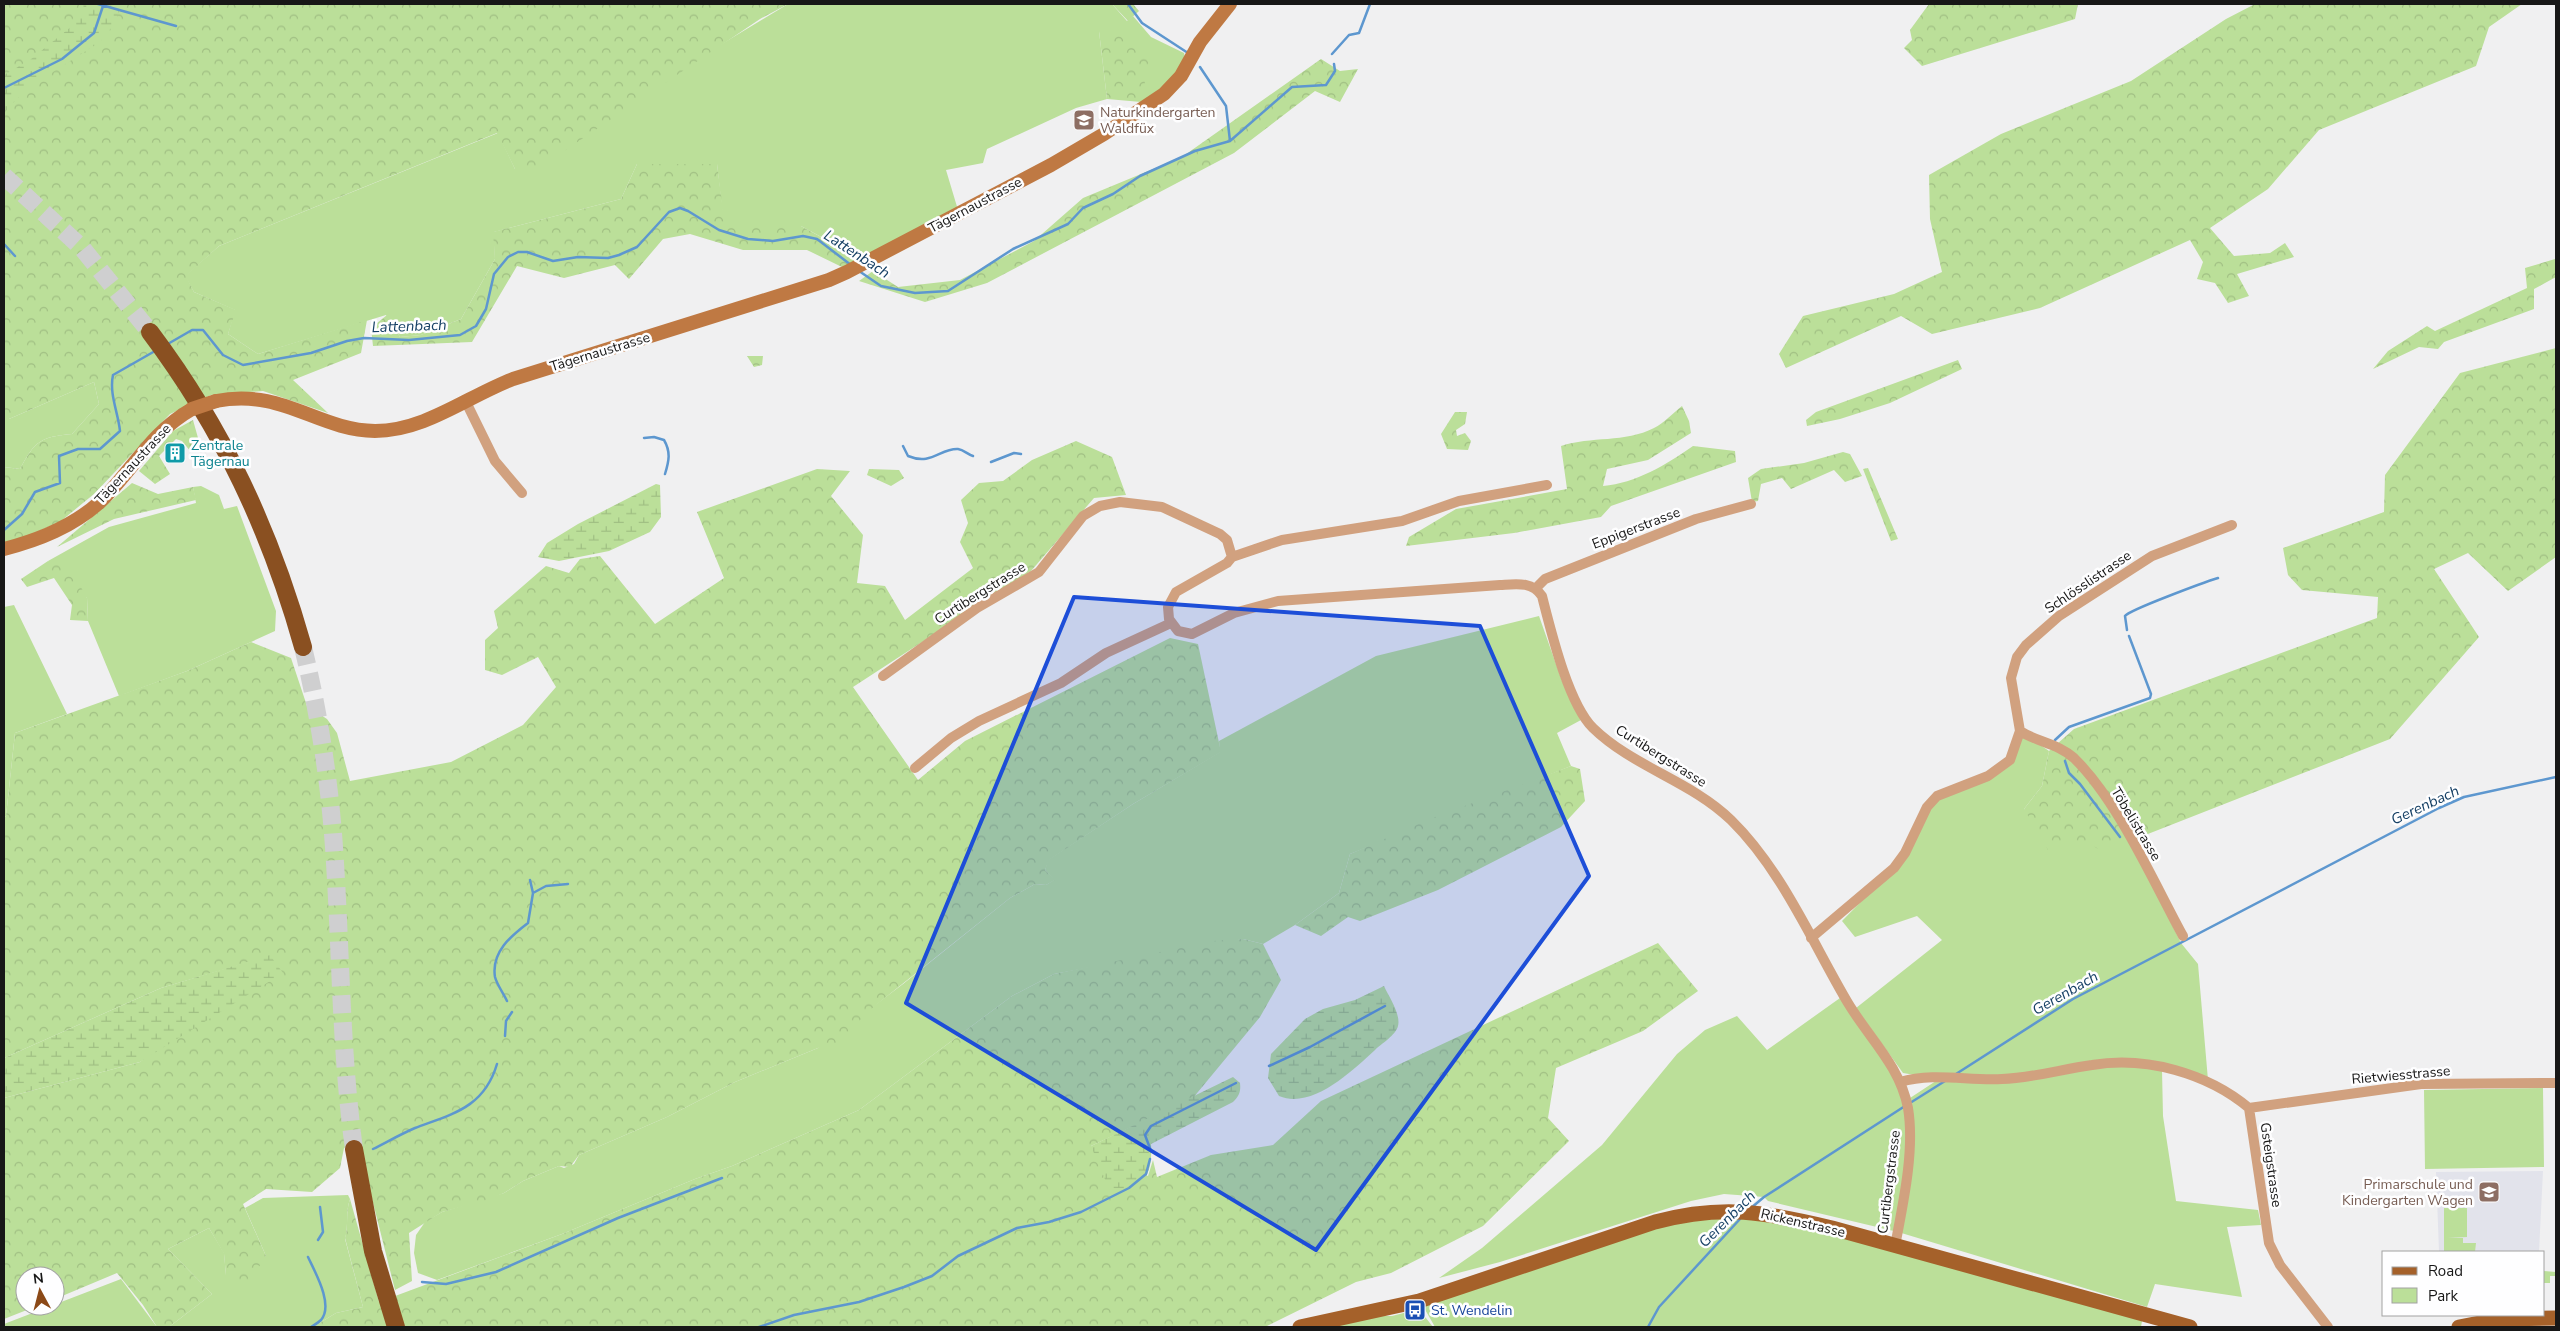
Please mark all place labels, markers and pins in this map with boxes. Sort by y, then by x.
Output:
place label: Naturkindergarten Waldfüx [1100,103,1216,138]
school or university icon: Naturkindergarten Waldfüx [1072,108,1096,132]
place label: Zentrale Tägernau [191,436,250,471]
building icon: Zentrale Tägernau [163,441,187,465]
place label: Primarschule und Kindergarten Wagen [2342,1175,2473,1210]
school or university icon: Primarschule und Kindergarten Wagen [2477,1180,2501,1204]
bus stop icon: St. Wendelin [1403,1298,1427,1322]
place label: St. Wendelin [1431,1301,1512,1320]

